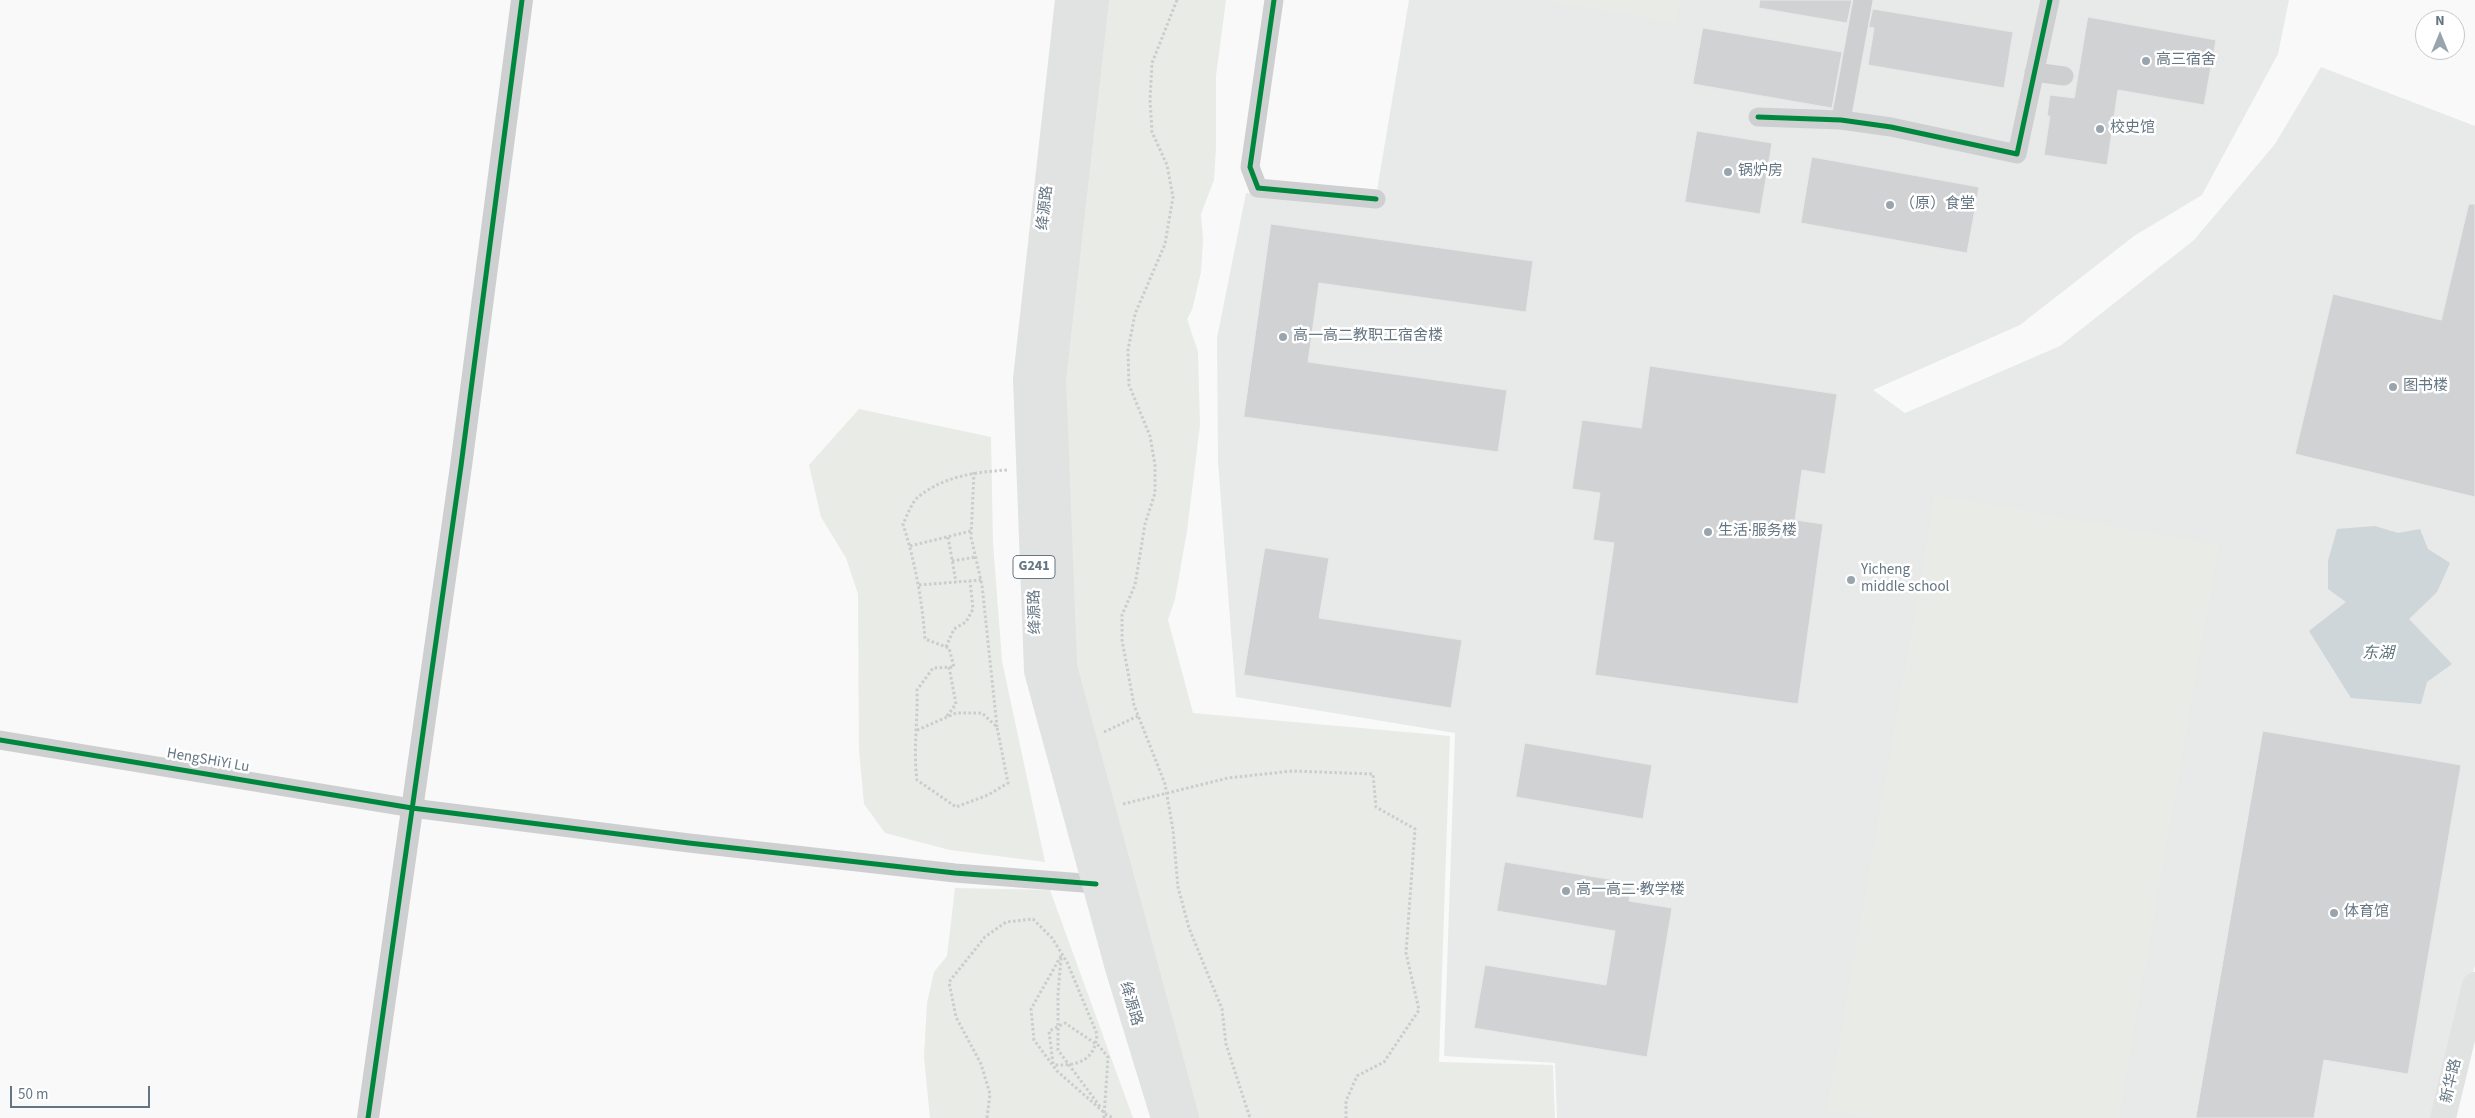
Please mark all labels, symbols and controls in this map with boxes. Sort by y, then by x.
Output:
north arrow [2415,10,2465,60]
text: N [2435,11,2445,31]
place label: 高三宿舍 [2156,52,2216,70]
marker: 高三宿舍 [2140,55,2152,67]
place label: 校史馆 [2110,120,2155,138]
marker: 校史馆 [2094,123,2106,135]
place label: 锅炉房 [1738,163,1783,181]
marker: 锅炉房 [1722,166,1734,178]
street label: 绛源路 [1035,185,1057,231]
place label: （原）食堂 [1900,196,1975,214]
marker: （原）食堂 [1884,199,1896,211]
place label: 高一高二教职工宿舍楼 [1293,328,1443,346]
marker: 高一高二教职工宿舍楼 [1277,331,1289,343]
place label: 图书楼 [2403,378,2448,396]
marker: 图书楼 [2387,381,2399,393]
place label: 生活·服务楼 [1718,523,1797,541]
marker: 生活·服务楼 [1702,526,1714,538]
road number: G241 [1013,556,1055,578]
place label: Yicheng middle school [1861,562,1949,597]
marker: Yicheng middle school [1845,574,1857,586]
street label: 绛源路 [1026,589,1046,635]
water label: 东湖 [2362,644,2394,664]
street label: HengSHiYi Lu [165,745,251,777]
place label: 高一高二·教学楼 [1576,882,1685,900]
marker: 高一高二·教学楼 [1560,885,1572,897]
place label: 体育馆 [2344,904,2389,922]
marker: 体育馆 [2328,907,2340,919]
street label: 绛源路 [1115,980,1145,1028]
street label: 新华路 [2438,1057,2466,1105]
scale bar [12,1076,152,1108]
text: 50 m [18,1084,48,1105]

